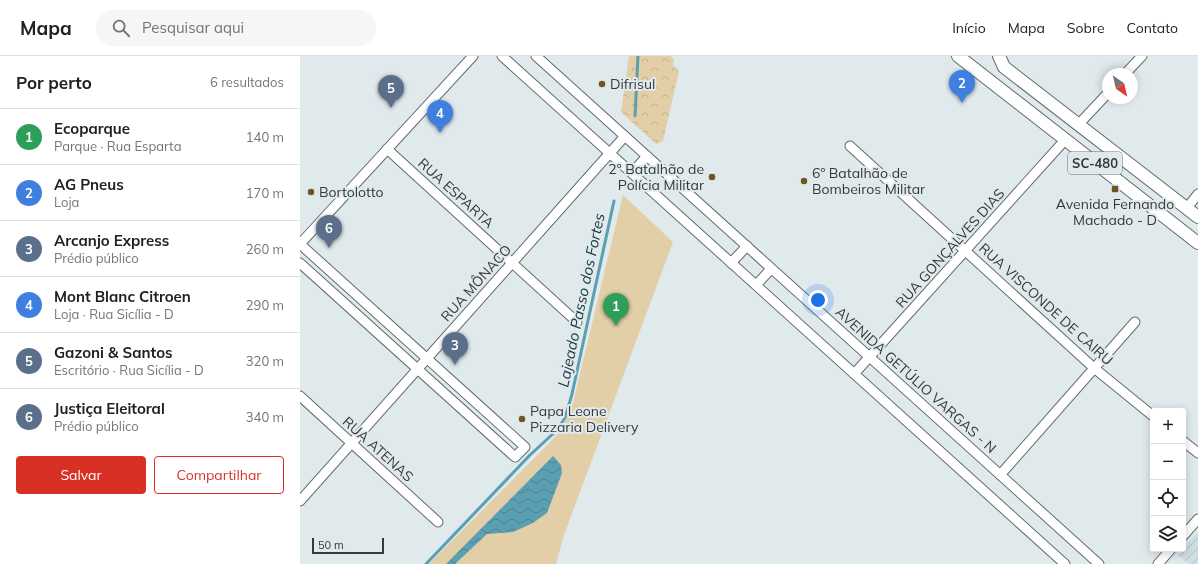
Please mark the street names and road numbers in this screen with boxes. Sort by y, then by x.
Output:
road number: SC-480 [1068,152,1122,174]
street label: RUA ESPARTA [414,154,498,232]
street label: RUA GONÇALVES DIAS [892,184,1009,311]
street label: RUA VISCONDE DE CAIRU [975,239,1117,369]
street label: RUA MÔNACO [437,241,515,325]
street label: AVENIDA GETÚLIO VARGAS - N [832,303,1000,457]
street label: RUA ATENAS [339,413,417,486]

